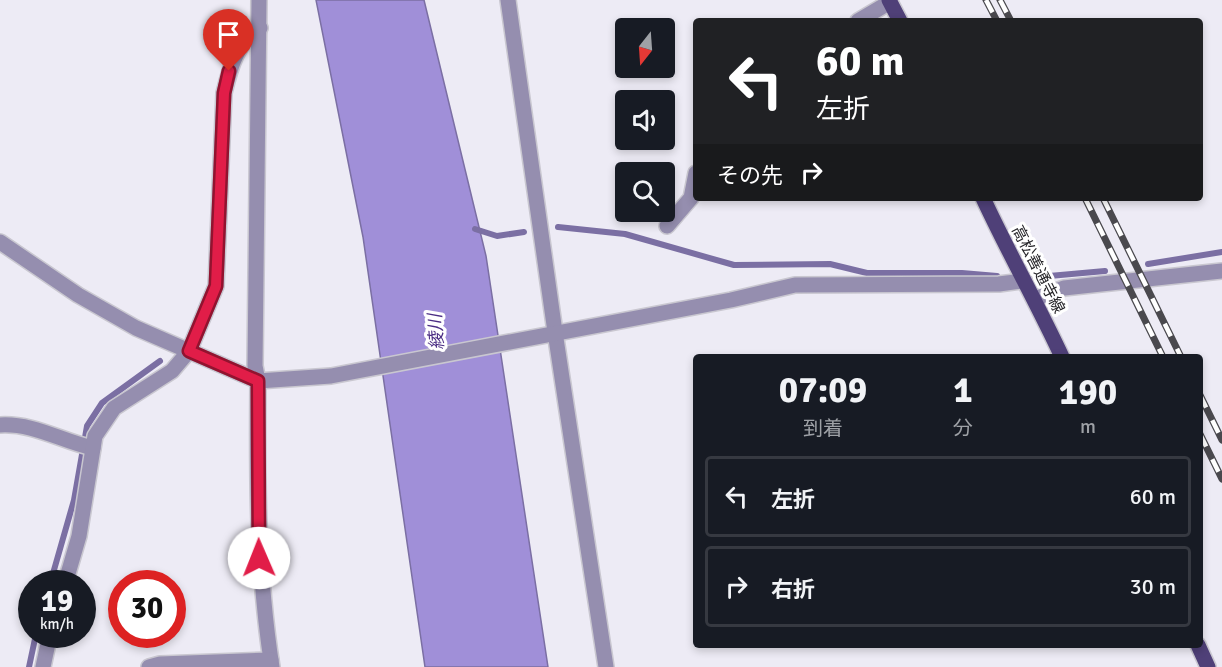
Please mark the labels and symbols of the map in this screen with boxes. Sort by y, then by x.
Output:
pin [203,9,254,71]
north arrow [615,18,675,78]
street label: 高松善通寺線 [1007,222,1069,317]
water label: 綾川 [424,311,448,351]
position arrow [227,526,291,590]
speed limit sign: 30 [108,570,186,648]

